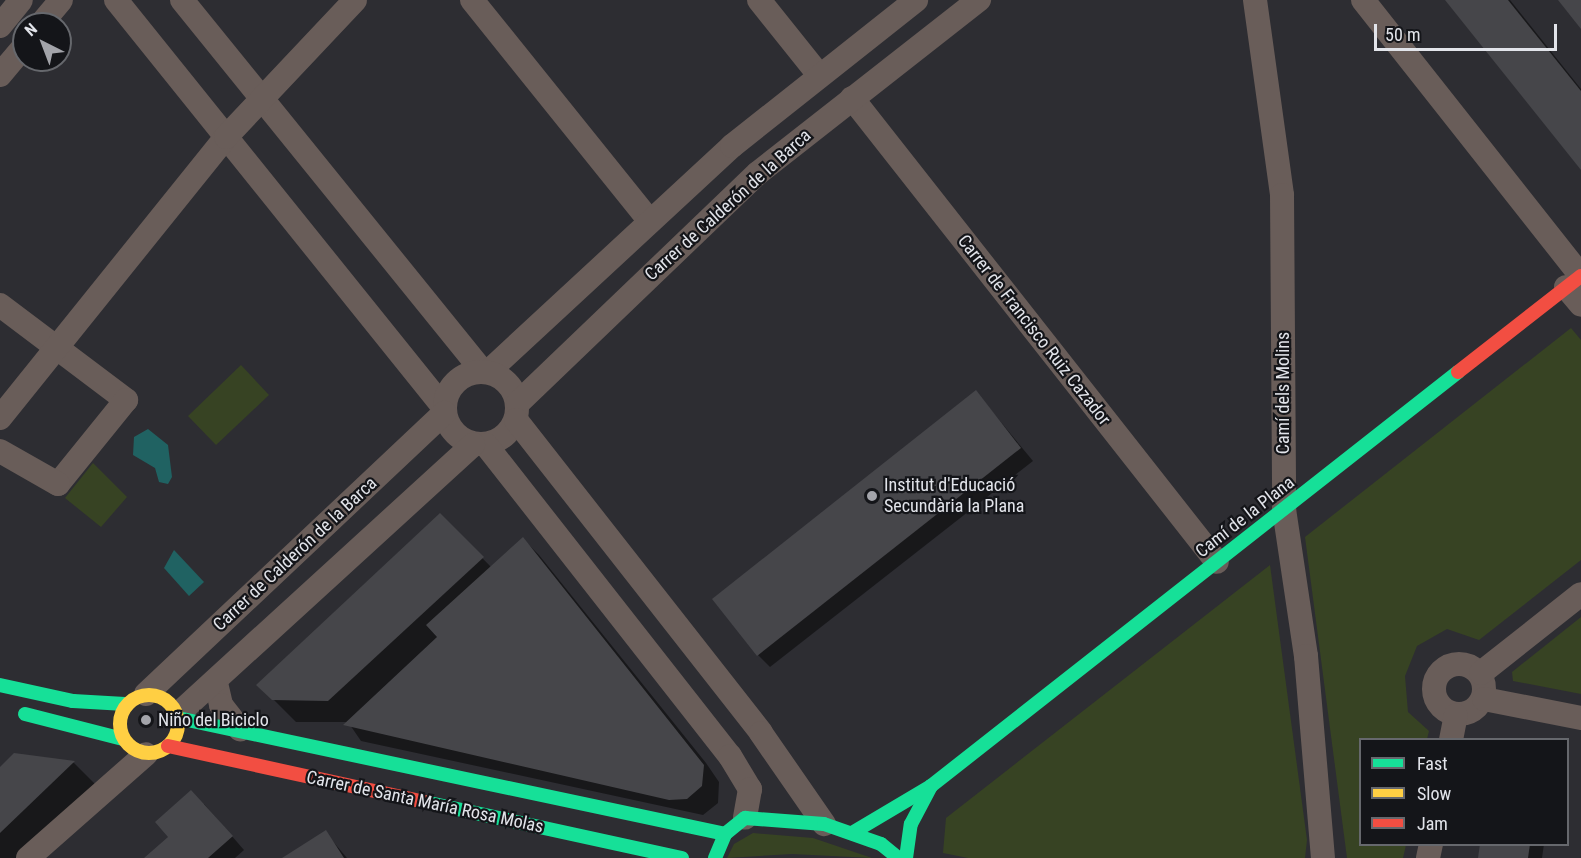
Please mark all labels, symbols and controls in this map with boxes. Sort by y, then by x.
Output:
north arrow [12,12,72,72]
scale bar [1377,12,1560,50]
text: N [21,19,41,40]
text: 50 m [1385,24,1420,45]
street label: Carrer de Calderón de la Barca [641,125,815,285]
street label: Carrer de Francisco Ruiz Cazador [953,231,1115,429]
street label: Camí dels Molins [1272,332,1294,454]
street label: Camí de la Plana [1191,472,1299,562]
street label: Carrer de Calderón de la Barca [209,473,381,635]
place label: Institut d'Educació Secundària la Plana [884,475,1024,518]
marker: Institut d'Educació Secundària la Plana [865,489,879,503]
place label: Niño del Biciclo [158,709,269,731]
marker: Niño del Biciclo [139,713,153,727]
legend [1359,738,1569,846]
text: Fast [1417,753,1448,774]
street label: Carrer de Santa María Rosa Molas [305,766,545,838]
text: Slow [1417,783,1451,804]
text: Jam [1417,813,1448,834]

